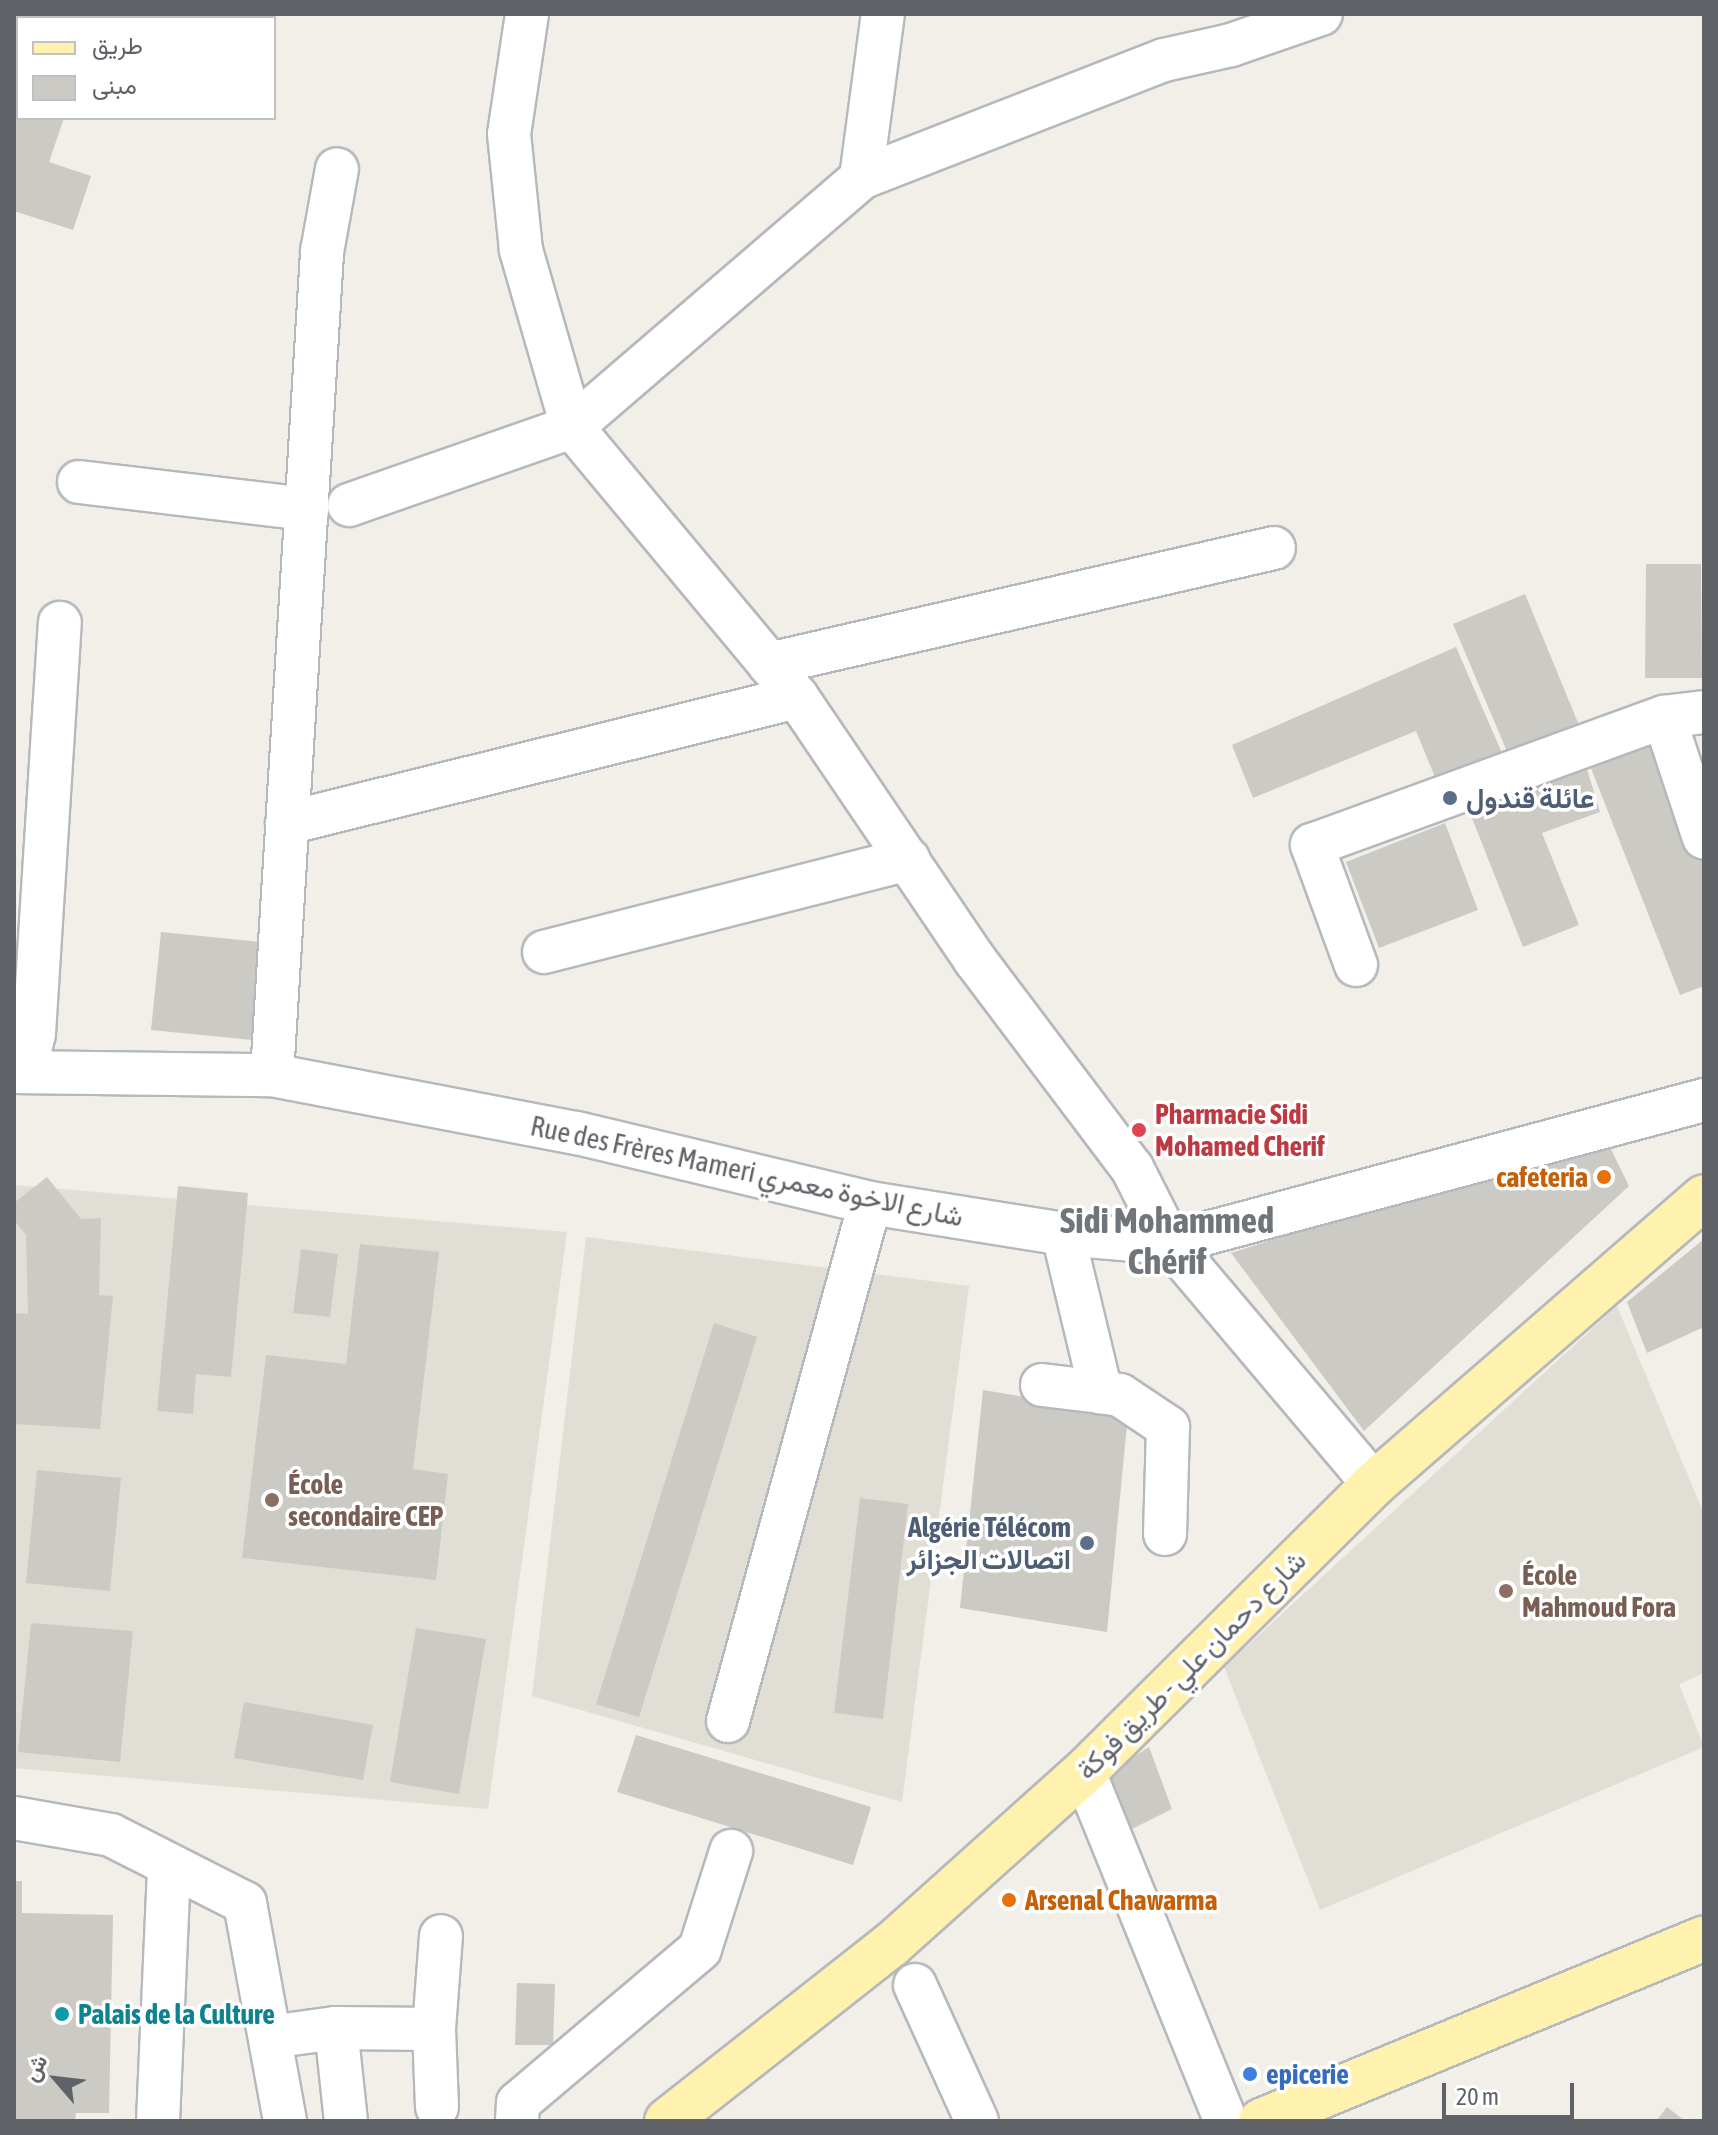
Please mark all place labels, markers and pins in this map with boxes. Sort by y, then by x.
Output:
place label: عائلة قندول [1466,781,1594,815]
marker: عائلة قندول [1441,789,1459,807]
place label: Pharmacie Sidi Mohamed Cherif [1155,1097,1325,1163]
marker: Pharmacie Sidi Mohamed Cherif [1130,1121,1148,1139]
place label: cafeteria [1496,1160,1588,1194]
marker: cafeteria [1595,1168,1613,1186]
place label: École secondaire CEP [288,1467,443,1533]
marker: École secondaire CEP [263,1491,281,1509]
place label: Algérie Télécom اتصالات الجزائر [907,1510,1071,1576]
marker: Algérie Télécom اتصالات الجزائر [1078,1534,1096,1552]
place label: École Mahmoud Fora [1522,1558,1676,1624]
marker: École Mahmoud Fora [1497,1582,1515,1600]
place label: Arsenal Chawarma [1025,1883,1218,1917]
marker: Arsenal Chawarma [1000,1891,1018,1909]
place label: Palais de la Culture [78,1997,275,2031]
marker: Palais de la Culture [53,2005,71,2023]
place label: epicerie [1266,2057,1349,2091]
marker: epicerie [1241,2065,1259,2083]

